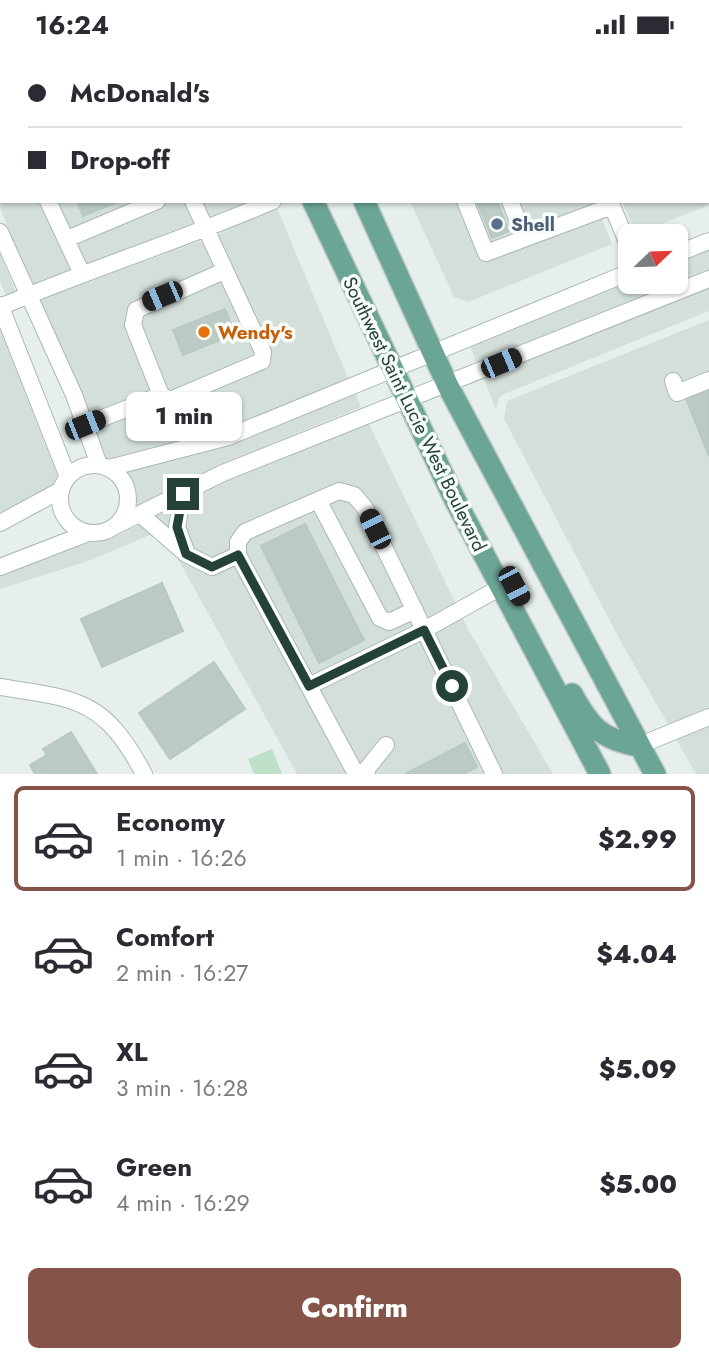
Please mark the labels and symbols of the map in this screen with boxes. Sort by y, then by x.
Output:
place label: Shell [511,211,555,238]
marker: Shell [489,216,505,232]
north arrow [618,224,688,294]
street label: Southwest Saint Lucie West Boulevard [336,272,493,556]
car [139,278,186,314]
place label: Wendy's [218,319,293,346]
marker: Wendy's [196,324,212,340]
car [478,345,525,381]
callout: 1 min [125,393,241,441]
car [62,407,109,443]
route end [167,478,199,510]
car [357,506,394,552]
car [495,563,534,609]
route start [436,670,468,702]

